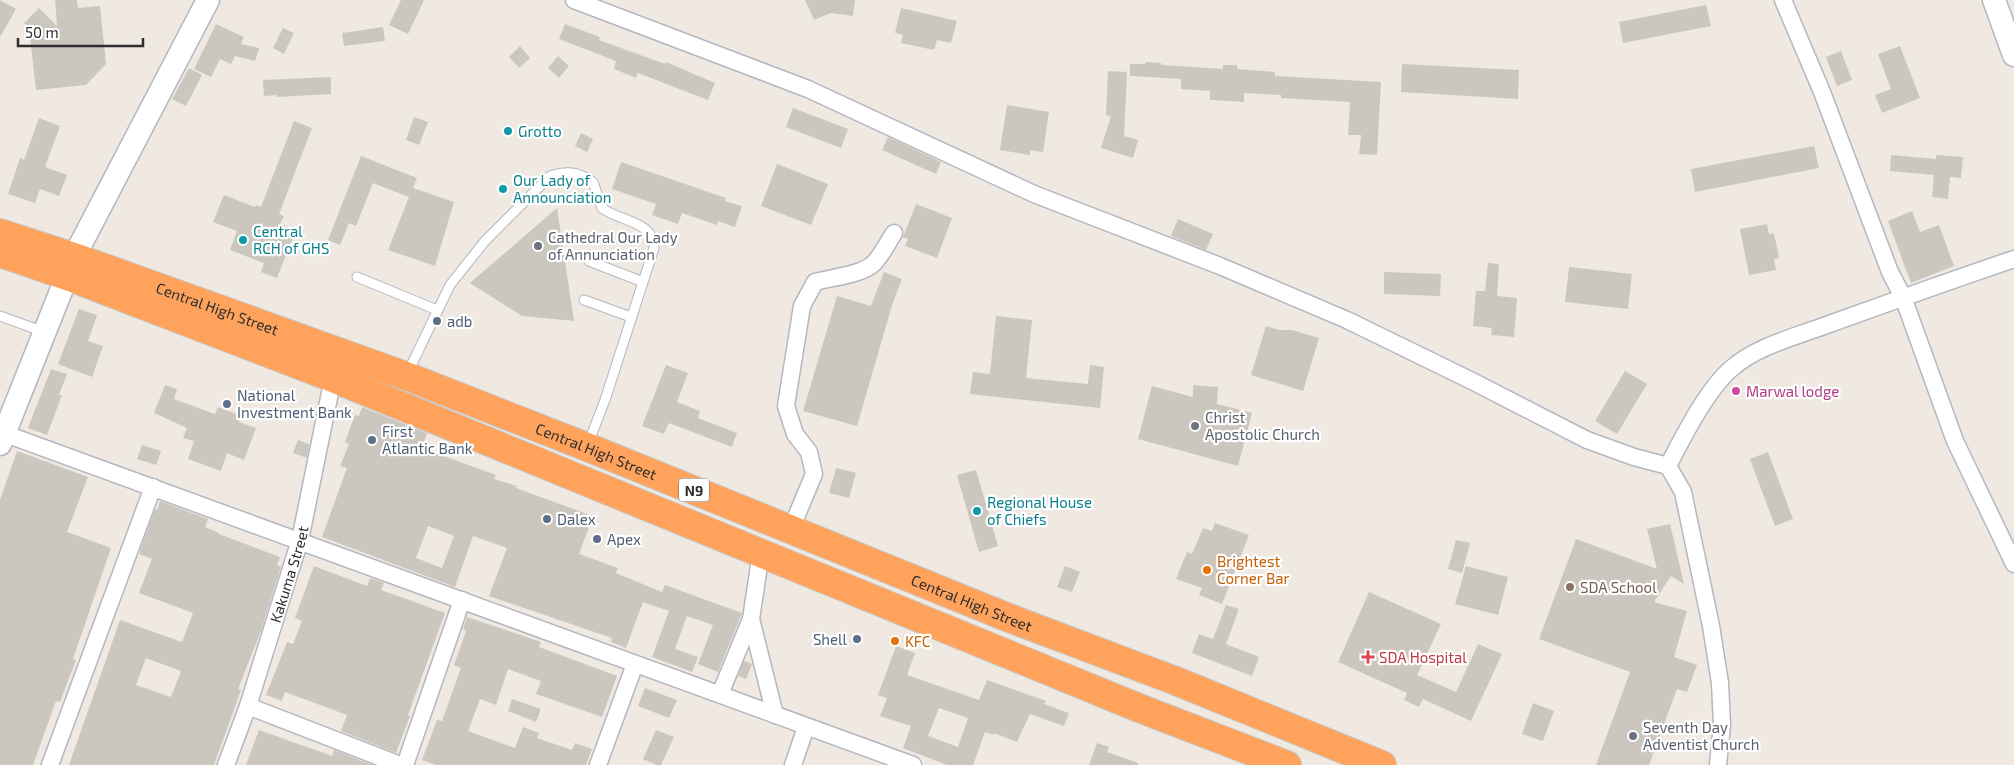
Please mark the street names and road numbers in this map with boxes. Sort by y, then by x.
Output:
street label: Central High Street [154,278,281,339]
street label: Central High Street [533,419,660,483]
road number: N9 [679,478,709,502]
street label: Kakuma Street [266,524,312,625]
street label: Central High Street [909,570,1035,635]

